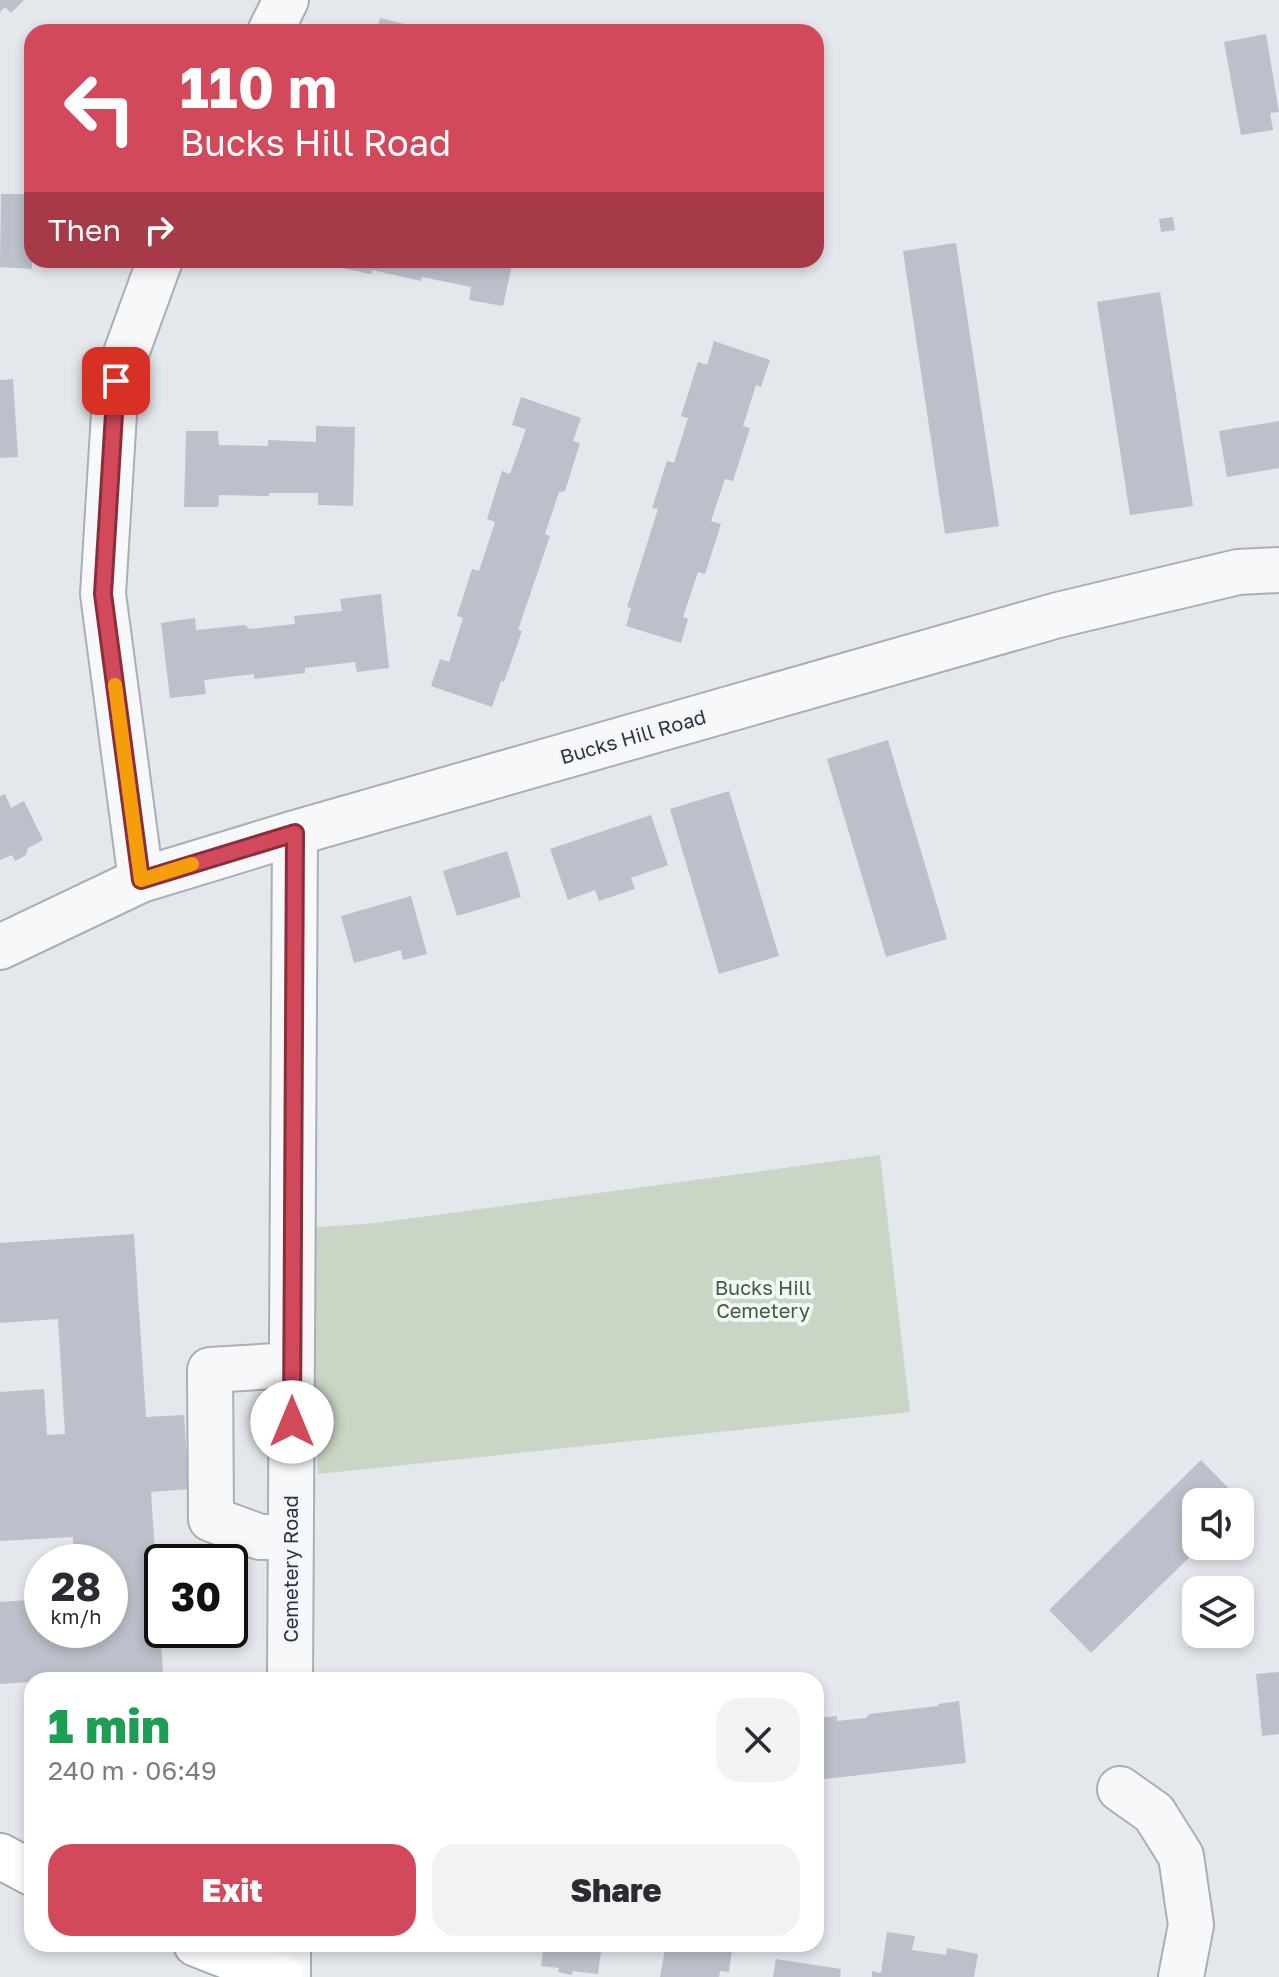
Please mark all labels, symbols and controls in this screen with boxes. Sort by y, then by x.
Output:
text: 110 m [180,53,337,120]
icon: left [48,56,152,160]
text: Bucks Hill Road [180,121,451,164]
icon: right [137,208,181,252]
text: Then [48,212,121,248]
pin [82,347,150,415]
icon: arrive [94,359,138,403]
street label: Bucks Hill Road [557,704,708,768]
park label: Bucks Hill Cemetery [715,1275,811,1322]
position arrow [250,1380,334,1464]
map controls [1182,1488,1254,1648]
button: sound [1182,1488,1254,1560]
street label: Cemetery Road [278,1495,302,1643]
speed limit sign: 30 [144,1544,248,1648]
text: 28 [51,1562,101,1610]
button: layers [1182,1576,1254,1648]
text: km/h [51,1604,101,1628]
text: 1 min [48,1696,170,1754]
button: close [716,1698,800,1782]
text: 240 m · 06:49 [48,1755,217,1786]
button: Exit [48,1844,416,1936]
button: Share [432,1844,800,1936]

